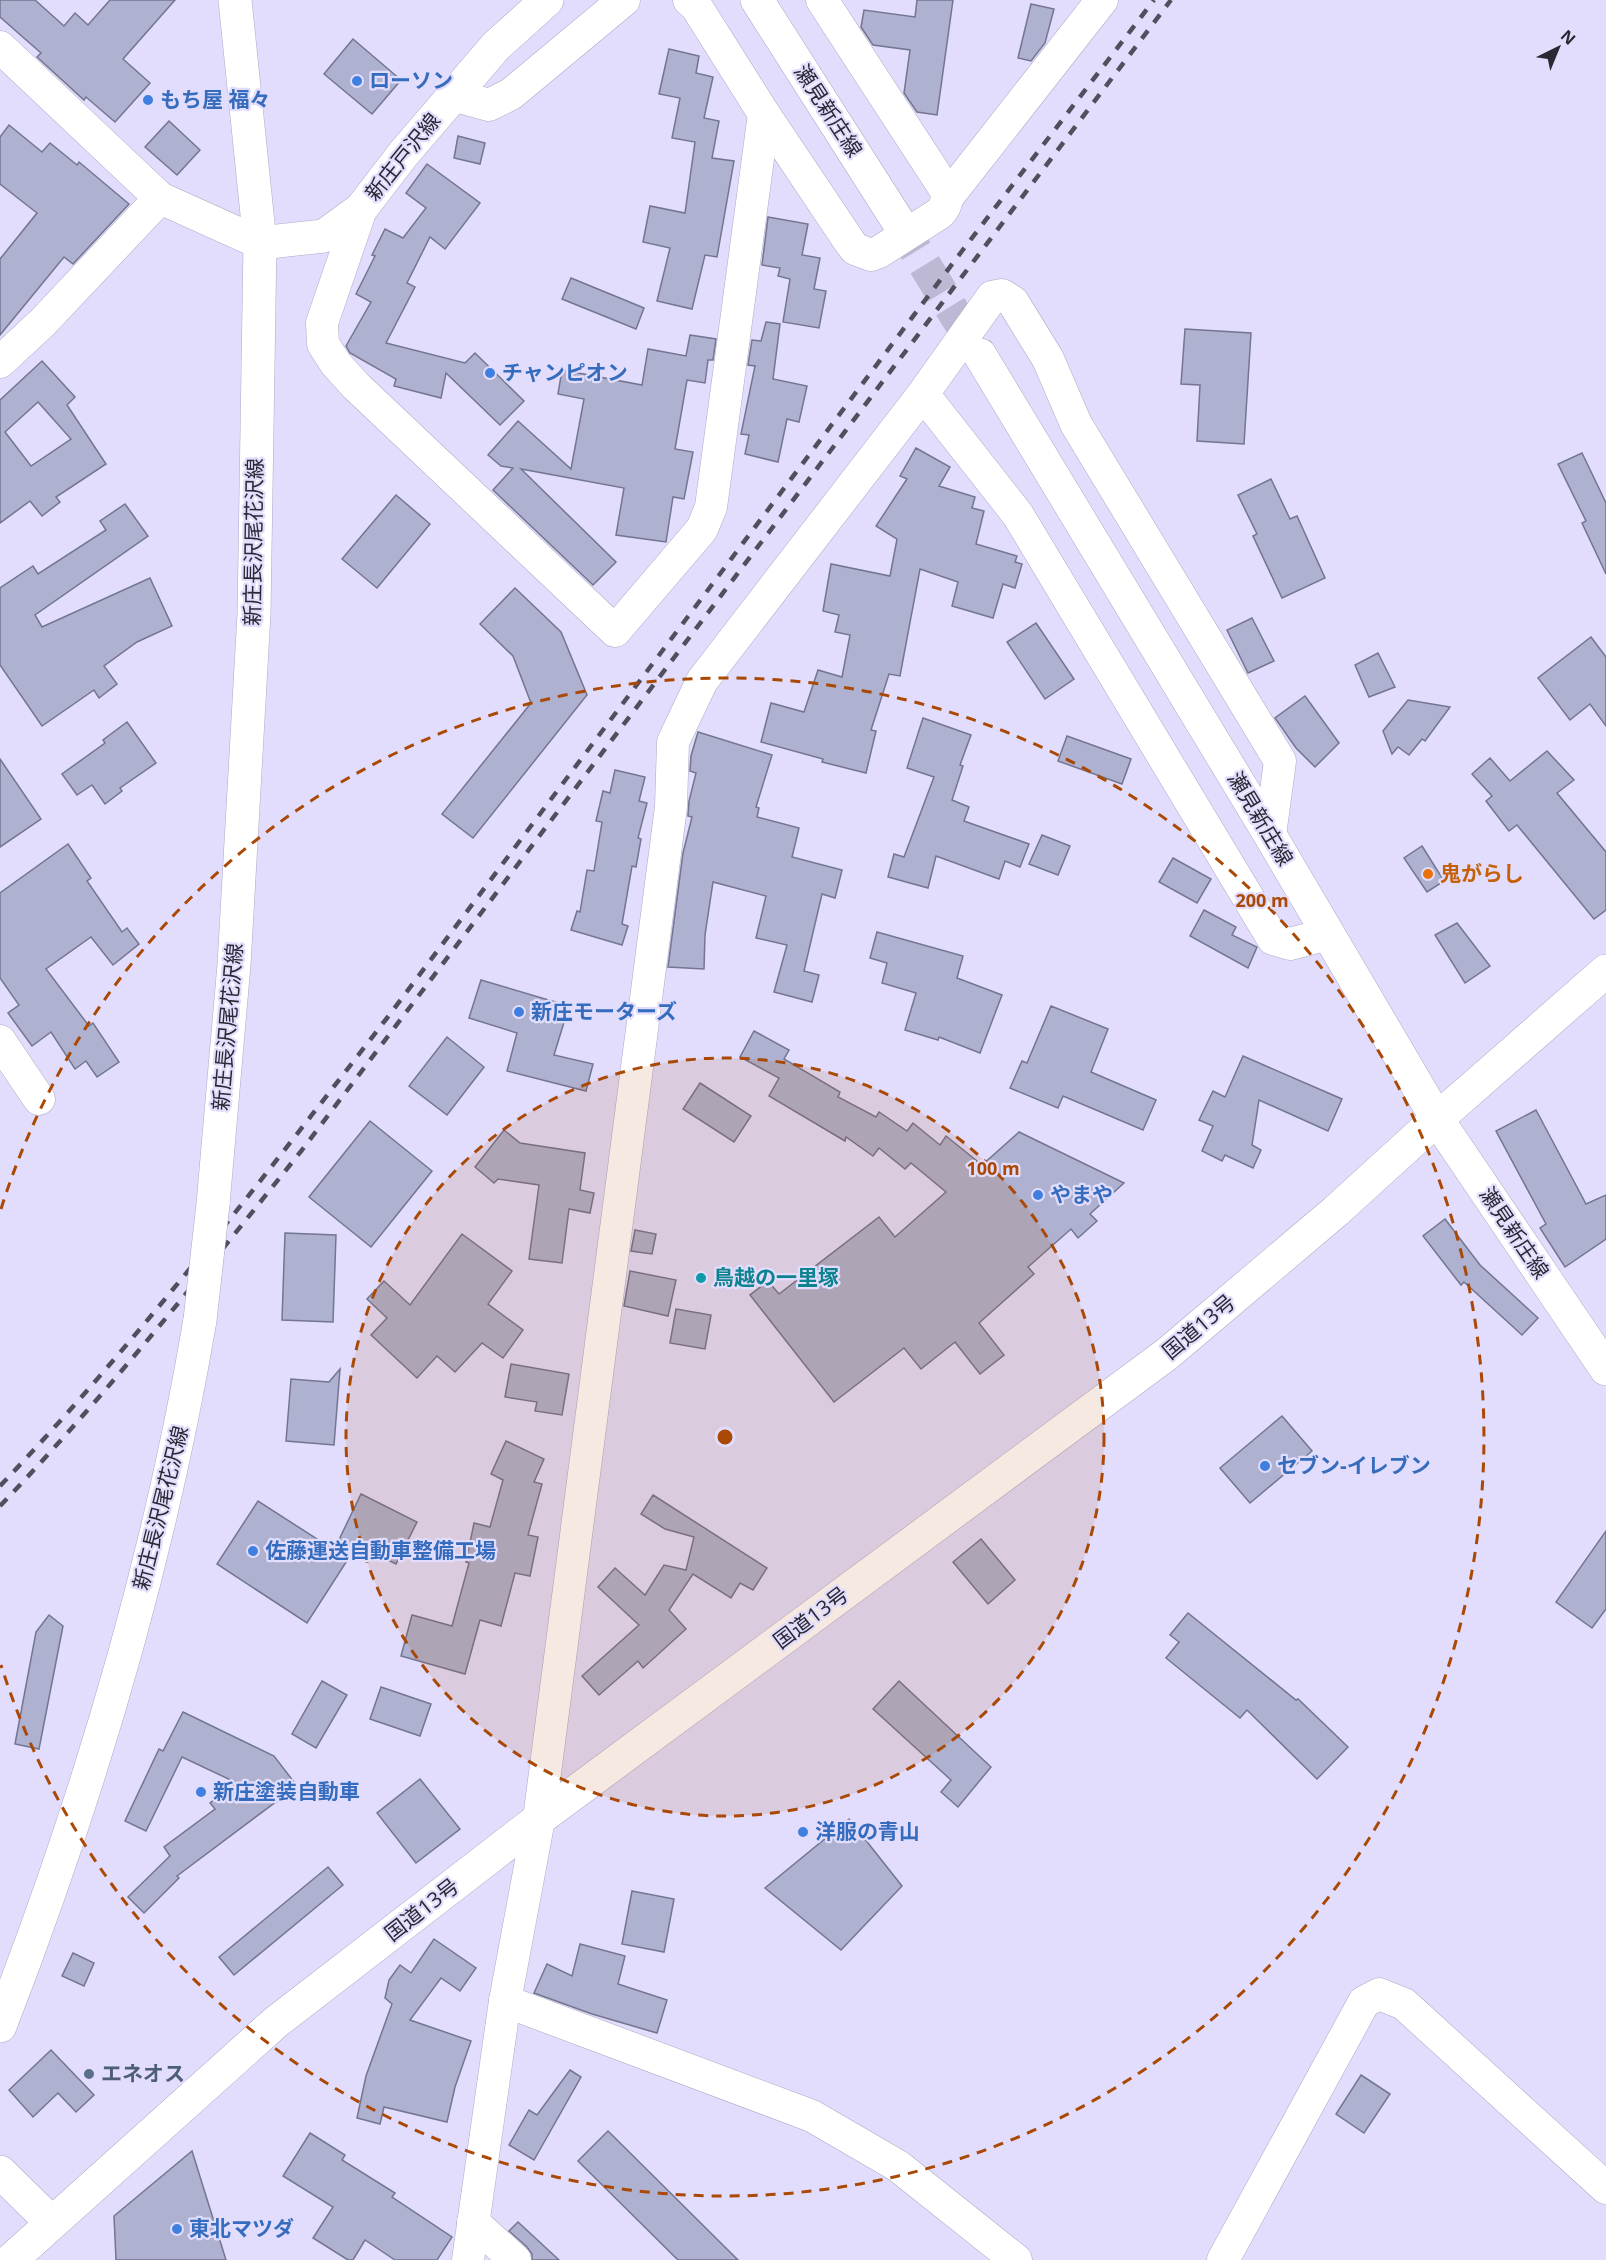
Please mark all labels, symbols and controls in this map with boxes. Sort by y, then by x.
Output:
north arrow [1528,18,1588,78]
text: N [1556,25,1580,50]
street label: 瀬見新庄線 [789,59,869,162]
place label: ローソン [369,66,453,94]
marker: ローソン [350,74,364,88]
place label: もち屋 福々 [160,85,270,113]
marker: もち屋 福々 [141,93,155,107]
street label: 新庄戸沢線 [358,107,446,206]
place label: チャンピオン [502,358,628,386]
marker: チャンピオン [483,366,497,380]
street label: 新庄長沢尾花沢線 [238,458,268,626]
street label: 瀬見新庄線 [1222,766,1300,871]
place label: 鬼がらし [1440,859,1524,887]
marker: 鬼がらし [1421,867,1435,881]
text: 200 m [1235,888,1289,912]
street label: 新庄長沢尾花沢線 [206,942,248,1112]
place label: 新庄モーターズ [531,997,677,1025]
marker: 新庄モーターズ [512,1005,526,1019]
text: 100 m [966,1156,1020,1180]
place label: やまや [1050,1180,1113,1208]
street label: 瀬見新庄線 [1474,1181,1556,1284]
marker: やまや [1031,1188,1045,1202]
place label: 鳥越の一里塚 [713,1263,839,1291]
marker: 鳥越の一里塚 [694,1271,708,1285]
street label: 国道13号 [1156,1288,1241,1365]
street label: 新庄長沢尾花沢線 [126,1423,194,1593]
centre of rings [715,1427,735,1447]
place label: セブン-イレブン [1277,1451,1431,1479]
marker: セブン-イレブン [1258,1459,1272,1473]
place label: 佐藤運送自動車整備工場 [265,1536,496,1564]
marker: 佐藤運送自動車整備工場 [246,1544,260,1558]
street label: 国道13号 [767,1580,854,1655]
place label: 新庄塗装自動車 [213,1777,360,1805]
marker: 新庄塗装自動車 [194,1785,208,1799]
place label: 洋服の青山 [815,1817,920,1845]
marker: 洋服の青山 [796,1825,810,1839]
street label: 国道13号 [378,1871,464,1947]
place label: エネオス [101,2059,185,2087]
marker: エネオス [82,2067,96,2081]
place label: 東北マツダ [189,2214,294,2242]
marker: 東北マツダ [170,2222,184,2236]

